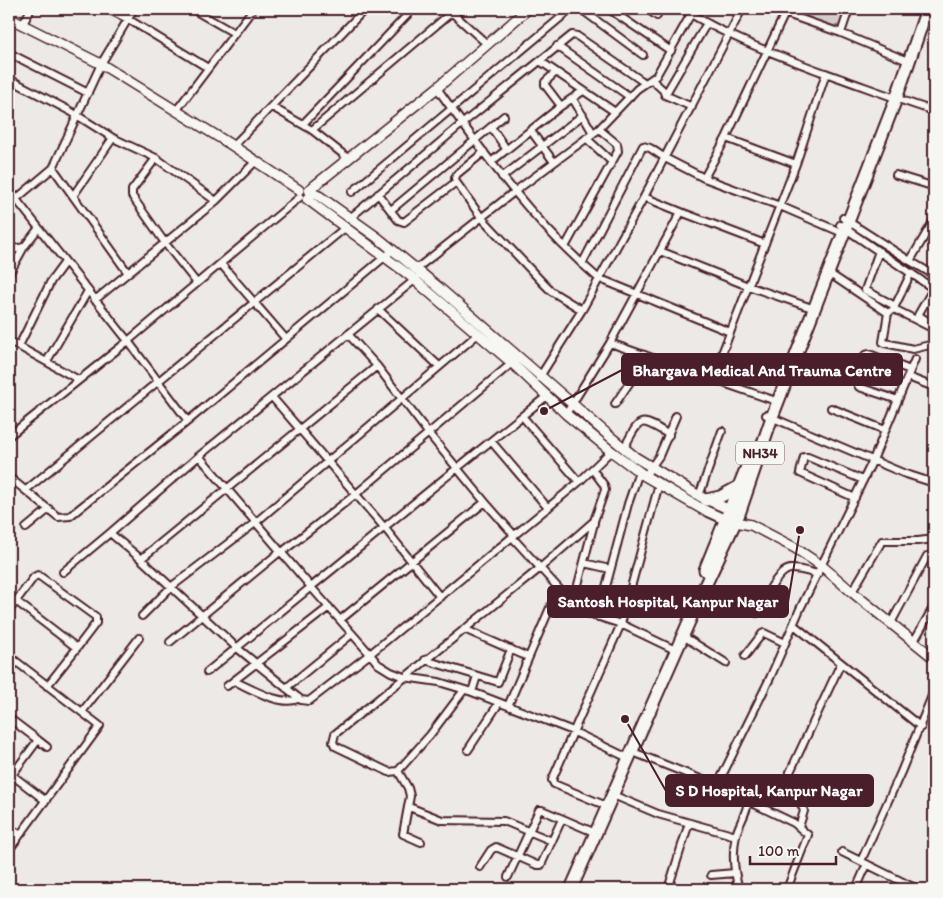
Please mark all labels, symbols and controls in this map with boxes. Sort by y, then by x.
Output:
callout: Bhargava Medical And Trauma Centre [622,354,902,385]
text: Bhargava Medical And Trauma Centre [632,361,892,381]
road number: NH34 [736,442,784,464]
callout: Santosh Hospital, Kanpur Nagar [548,586,788,617]
text: Santosh Hospital, Kanpur Nagar [558,592,779,612]
callout: S D Hospital, Kanpur Nagar [666,775,873,806]
text: S D Hospital, Kanpur Nagar [675,781,863,801]
scale bar [750,833,837,865]
text: 100 m [758,842,800,860]

